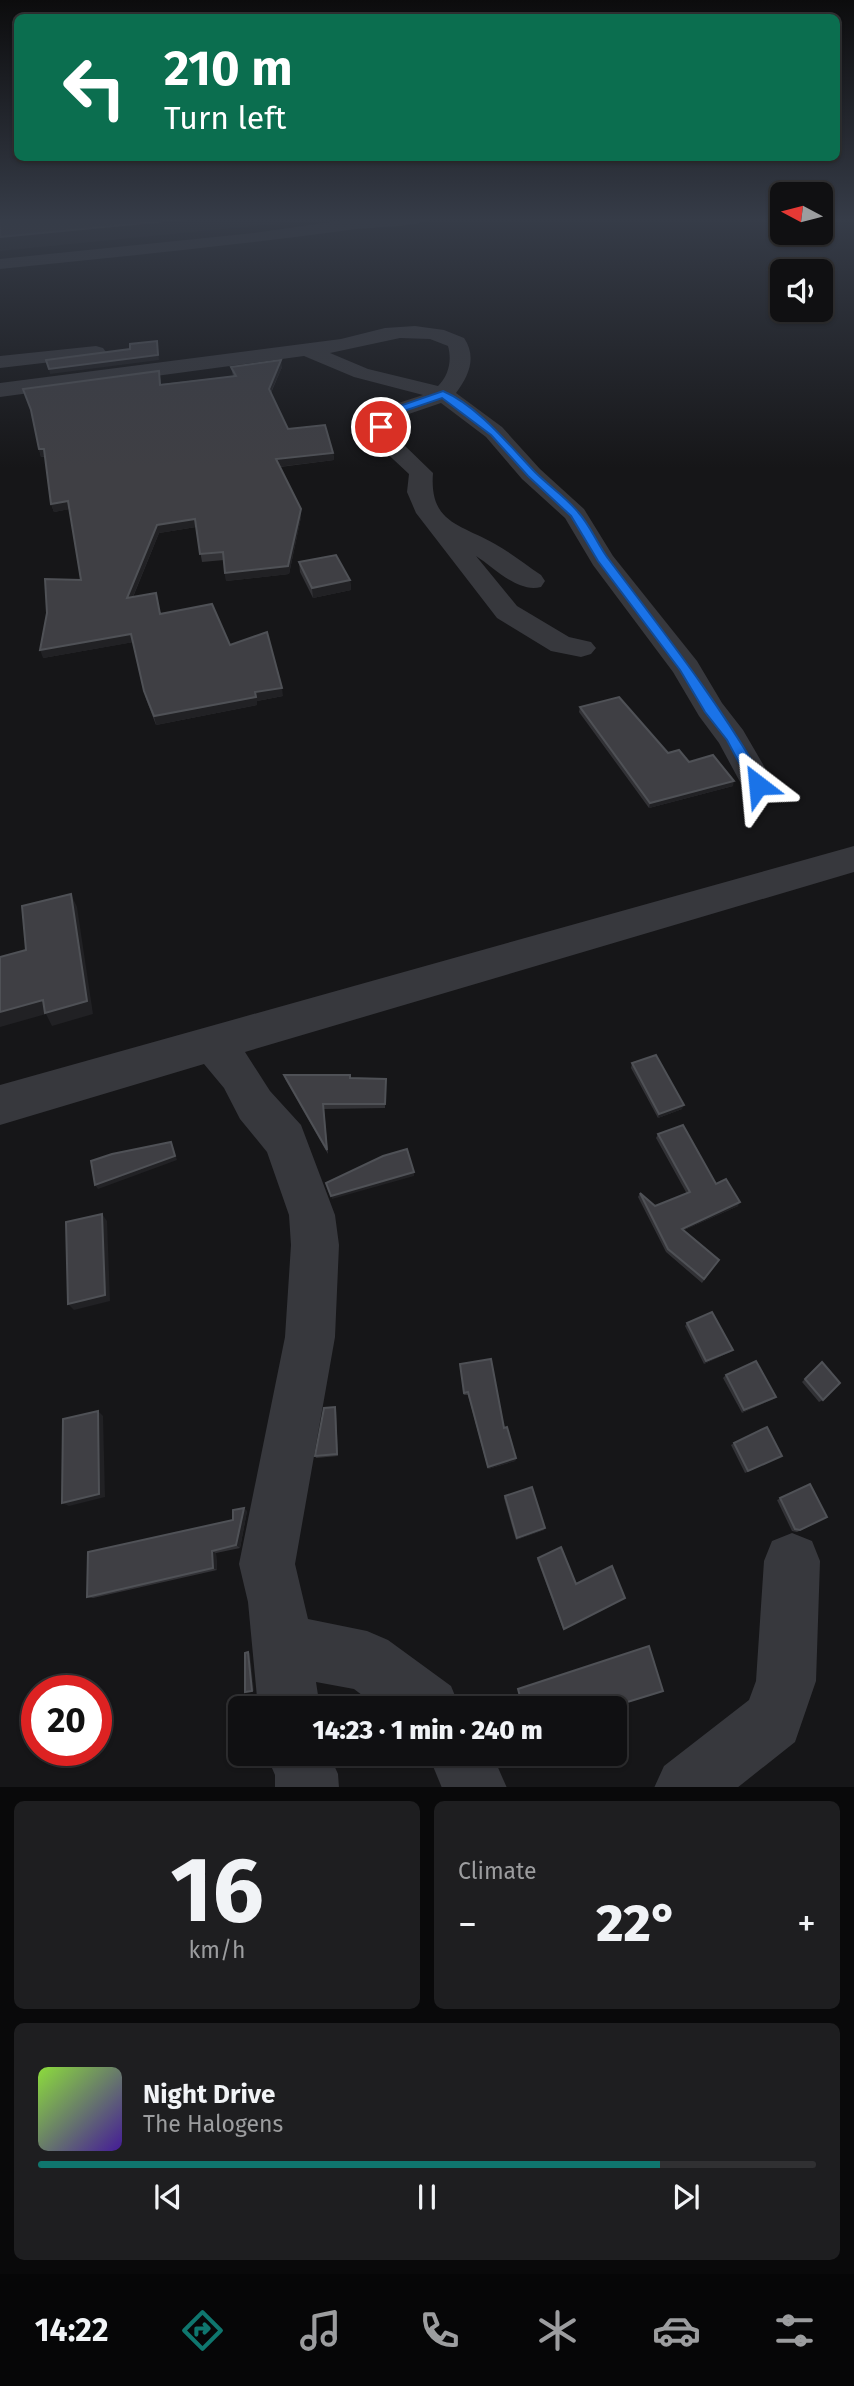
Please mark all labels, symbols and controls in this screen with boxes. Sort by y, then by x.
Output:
text: 210 m [164,39,293,98]
icon: left [49,42,140,133]
text: Turn left [164,99,286,137]
north arrow [770,182,833,245]
map controls [770,182,833,322]
button: sound [770,259,833,322]
pin [351,397,411,457]
icon: arrive [362,408,400,446]
position arrow [721,748,795,822]
speed limit sign: 20 [21,1675,112,1766]
text: 14:23 · 1 min · 240 m [312,1715,543,1746]
text: 16 [170,1836,264,1945]
text: Climate [458,1857,537,1885]
text: 22° [596,1892,678,1955]
text: − [458,1901,477,1947]
text: + [797,1901,816,1947]
text: km/h [189,1936,245,1964]
text: Night Drive [143,2079,275,2110]
text: The Halogens [143,2110,283,2138]
icon: previous [149,2178,187,2216]
icon: pause [408,2178,446,2216]
icon: next [667,2178,705,2216]
icon: directions [178,2306,227,2355]
icon: music [296,2306,345,2355]
icon: phone [415,2306,464,2355]
icon: climate [533,2306,582,2355]
icon: car [652,2306,701,2355]
icon: filters [770,2306,819,2355]
text: 14:22 [35,2311,108,2349]

